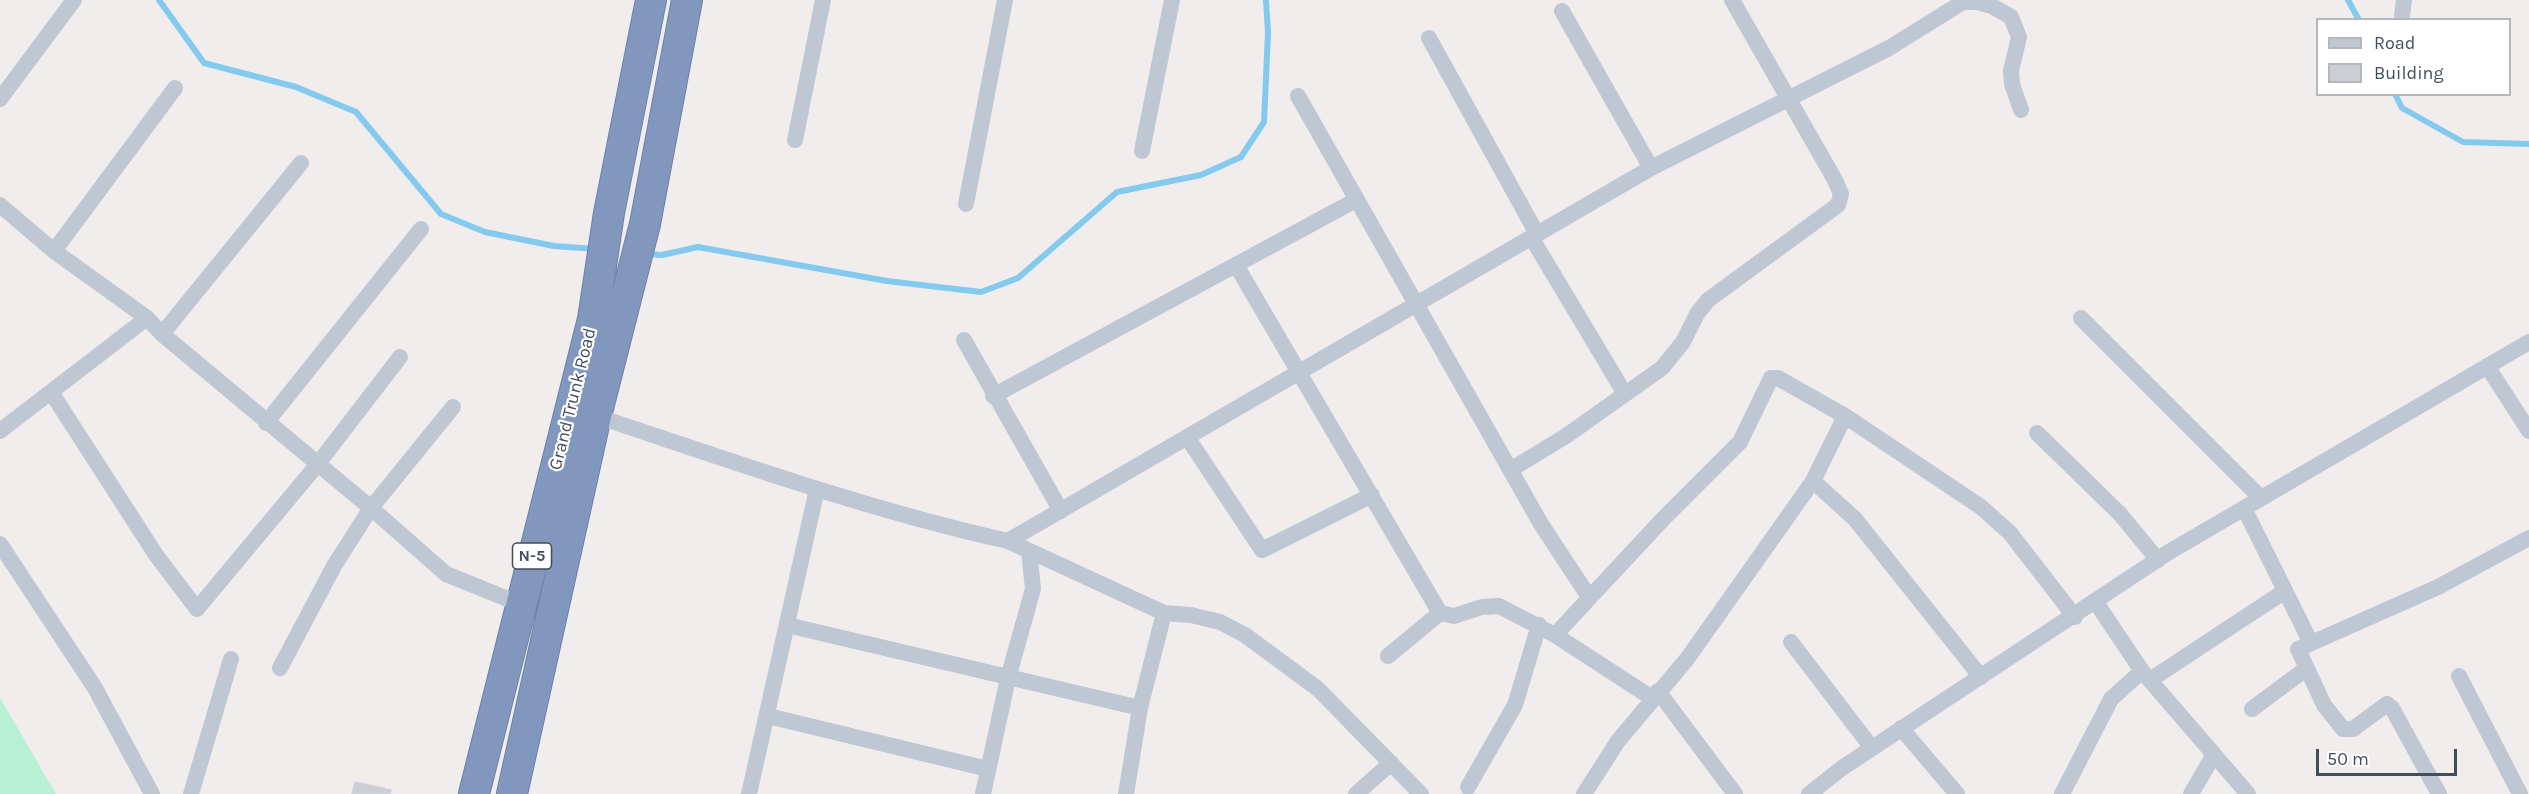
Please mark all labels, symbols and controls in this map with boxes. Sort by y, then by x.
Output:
legend [2316,18,2511,96]
text: Road [2374,32,2415,54]
text: Building [2374,62,2444,84]
street label: Grand Trunk Road [545,326,601,472]
road number: N-5 [512,543,552,569]
scale bar [2319,737,2460,775]
text: 50 m [2327,748,2369,770]

